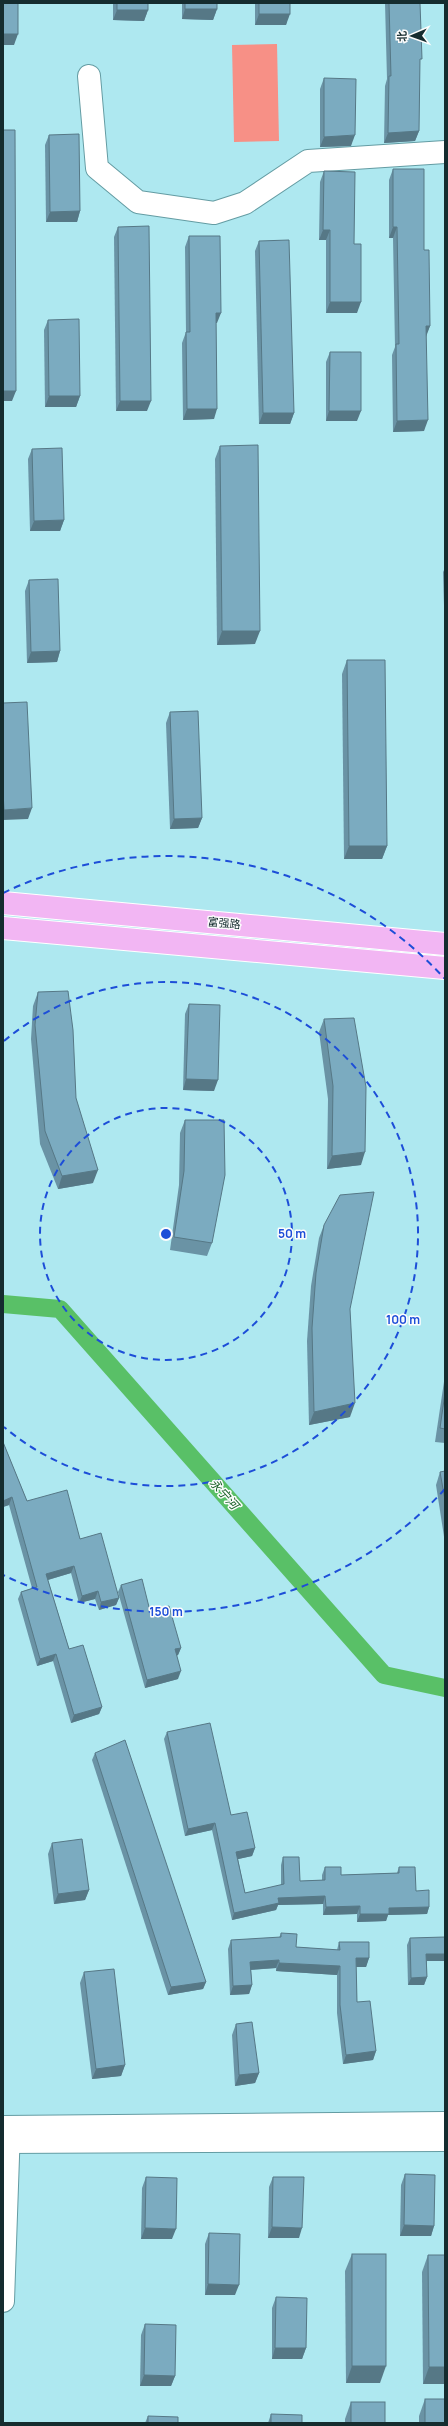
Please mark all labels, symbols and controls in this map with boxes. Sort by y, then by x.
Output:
north arrow [392,16,432,56]
text: 北 [394,31,409,42]
street label: 富强路 [207,914,241,931]
text: 50 m [278,1225,306,1242]
centre of rings [159,1227,173,1241]
text: 100 m [386,1311,420,1328]
water label: 永宁河 [206,1475,244,1514]
text: 150 m [149,1603,183,1620]

